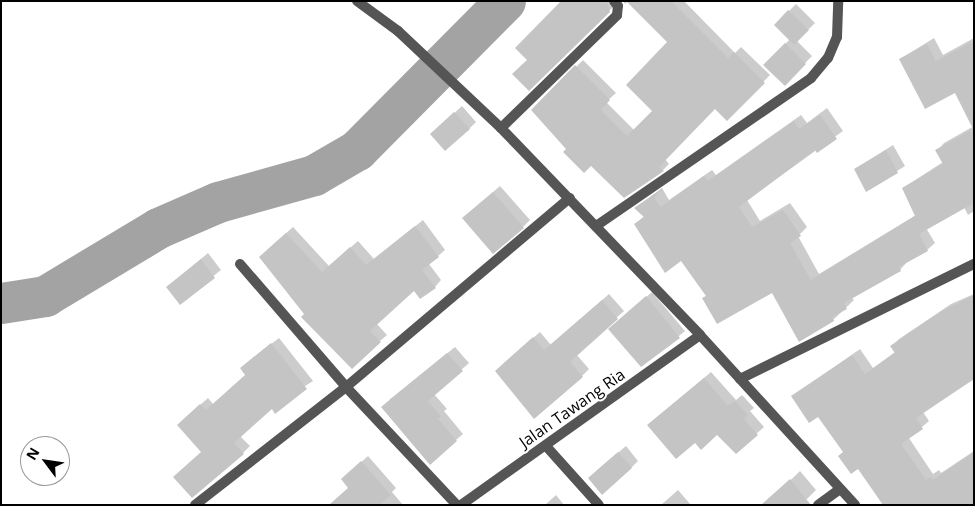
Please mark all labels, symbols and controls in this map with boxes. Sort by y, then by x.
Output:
street label: Jalan Tawang Ria [515,364,629,452]
north arrow [20,436,70,486]
text: N [21,444,44,463]

